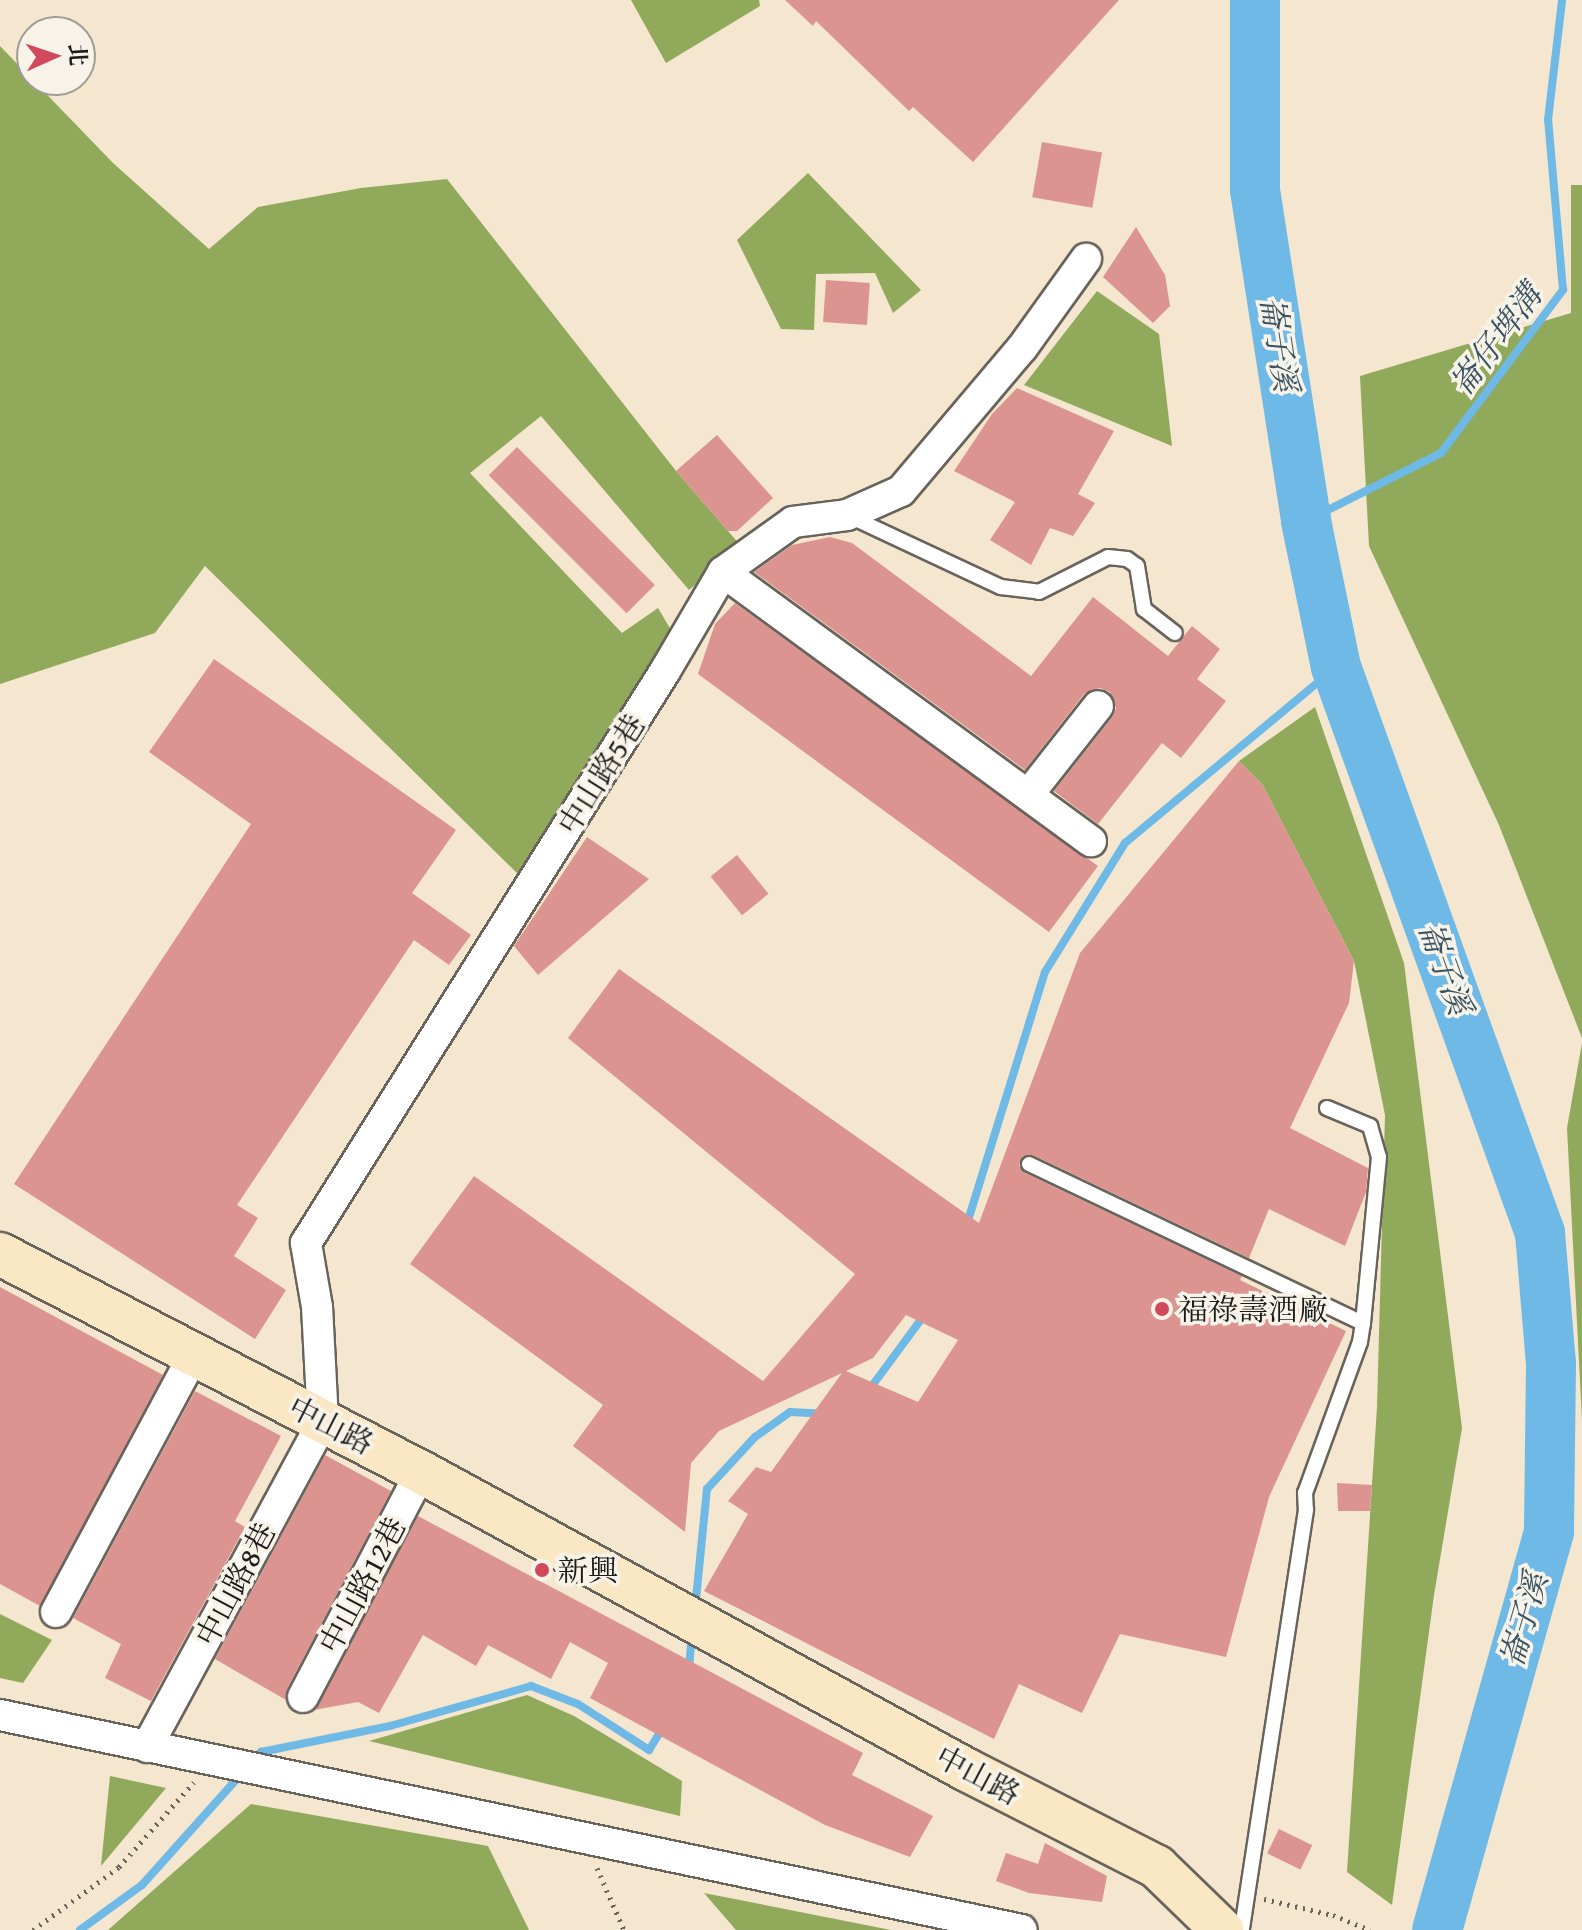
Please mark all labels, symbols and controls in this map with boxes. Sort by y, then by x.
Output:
north arrow [16,16,96,96]
text: 北 [61,43,95,67]
water label: 崙仔埤溝 [1442,277,1550,403]
water label: 崙子溪 [1253,294,1305,394]
street label: 中山路5巷 [550,707,652,841]
water label: 崙子溪 [1411,916,1479,1020]
place label: 福祿壽酒廠 [1178,1291,1328,1327]
marker: 福祿壽酒廠 [1153,1300,1171,1318]
street label: 中山路 [283,1389,379,1461]
street label: 中山路12巷 [311,1511,413,1659]
street label: 中山路8巷 [188,1516,282,1652]
place label: 新興 [558,1552,618,1588]
marker: 新興 [533,1561,551,1579]
water label: 崙子溪 [1492,1569,1556,1671]
street label: 中山路 [930,1738,1026,1812]

